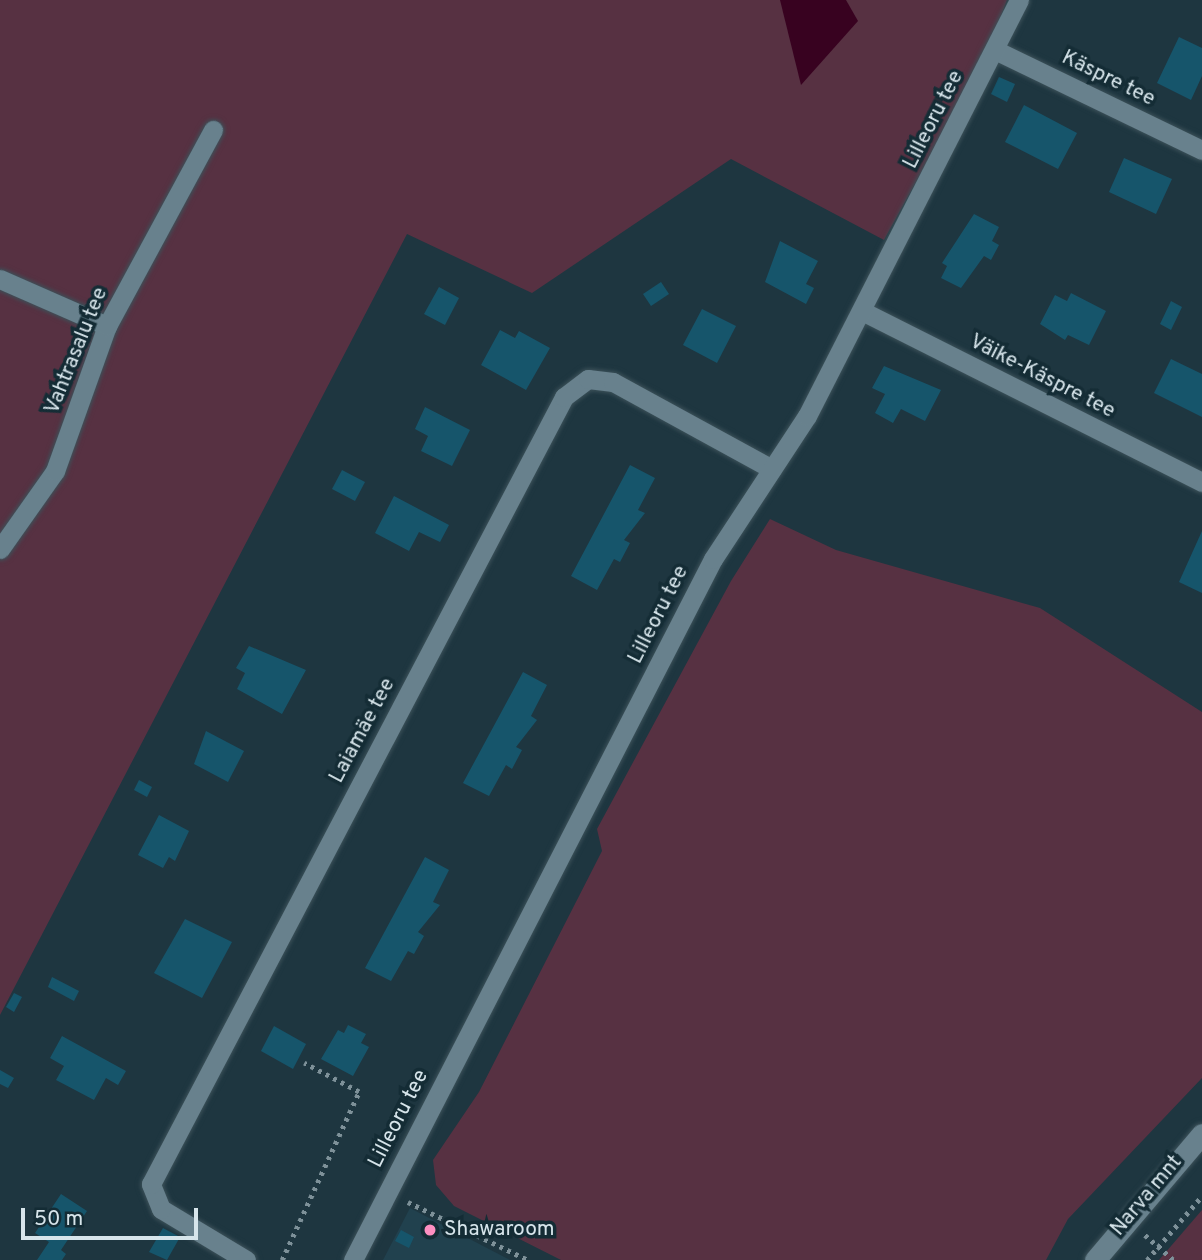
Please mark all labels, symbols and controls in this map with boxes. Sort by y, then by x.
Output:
street label: Käspre tee [1057,46,1159,112]
street label: Lilleoru tee [899,67,969,173]
street label: Vahtrasalu tee [40,284,114,418]
street label: Väike-Käspre tee [965,330,1119,424]
street label: Lilleoru tee [624,562,694,668]
street label: Laiamäe tee [325,674,401,788]
street label: Lilleoru tee [364,1066,434,1172]
street label: Narva mnt [1106,1150,1188,1242]
scale bar [24,1194,201,1238]
text: 50 m [34,1206,83,1233]
place label: Shawaroom [444,1217,555,1243]
marker: Shawaroom [422,1222,438,1238]

